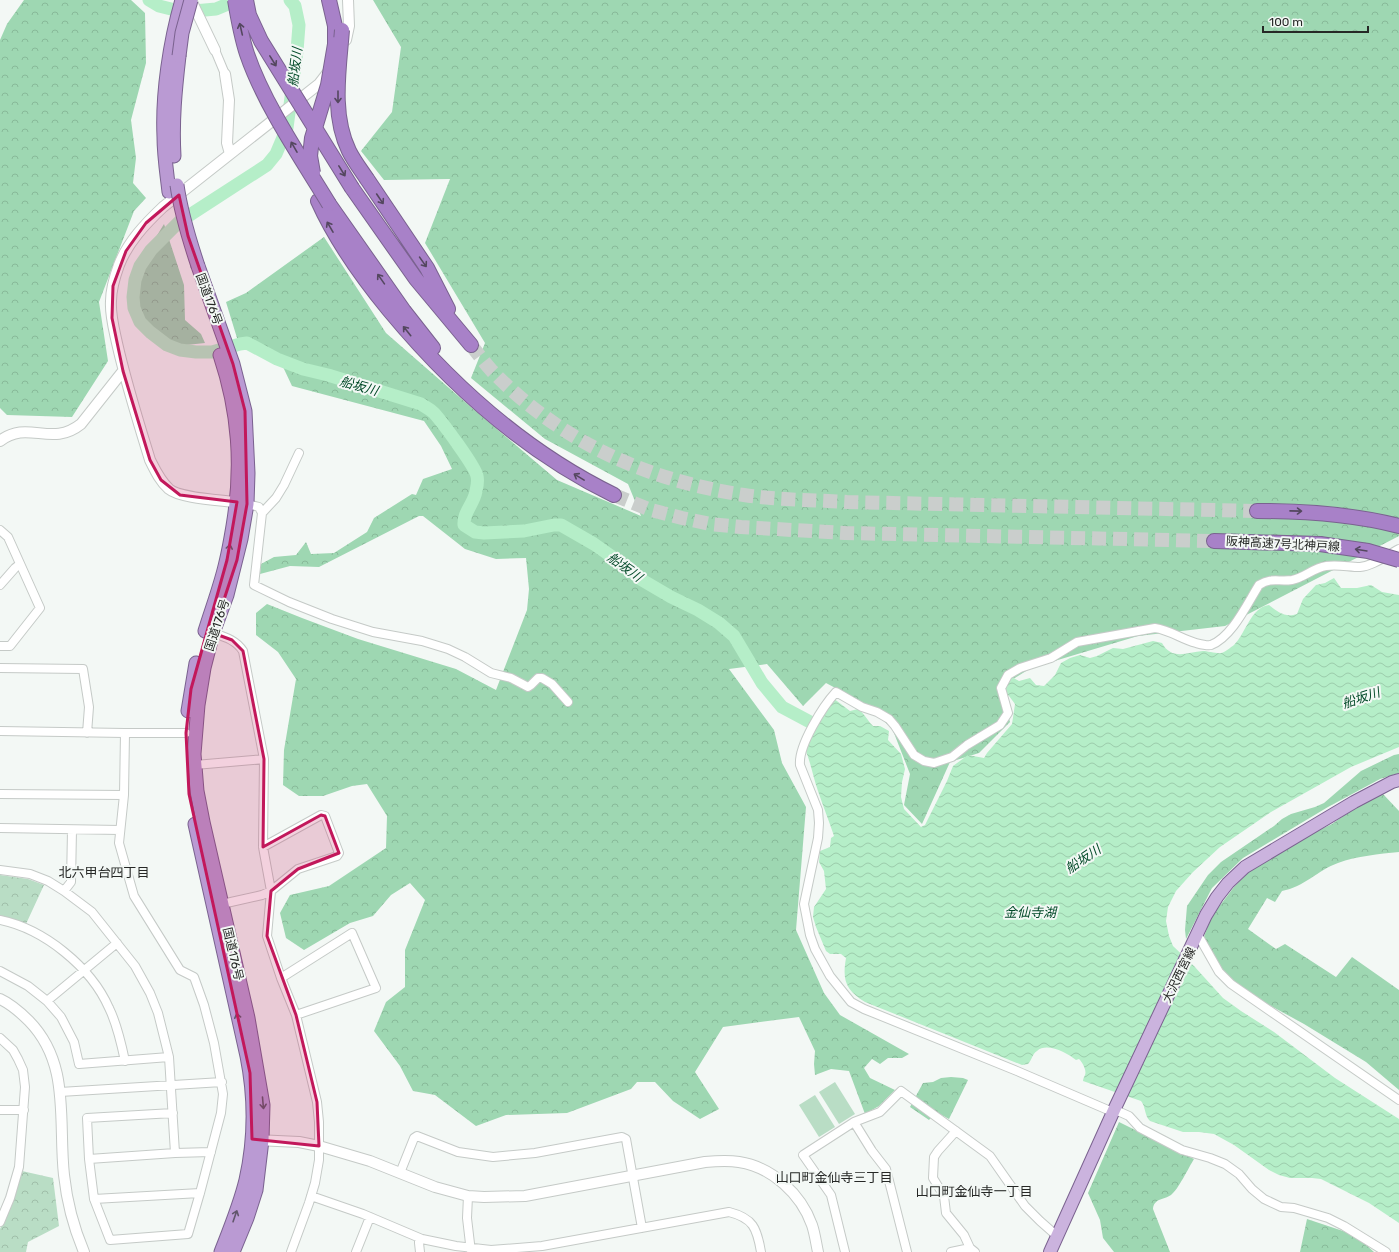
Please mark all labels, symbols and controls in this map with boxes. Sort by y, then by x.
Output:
scale bar [1263,8,1368,34]
text: 100 m [1269,15,1303,29]
one-way arrow [236,23,244,36]
water label: 船坂川 [285,45,305,87]
one-way arrow [269,55,277,66]
one-way arrow [334,90,342,103]
one-way arrow [290,141,298,153]
one-way arrow [338,165,346,176]
one-way arrow [376,193,384,204]
one-way arrow [325,221,333,233]
one-way arrow [419,256,427,267]
street label: 国道176号 [193,271,225,327]
one-way arrow [377,273,385,284]
one-way arrow [402,326,411,337]
water label: 船坂川 [338,373,382,399]
one-way arrow [573,473,585,481]
one-way arrow [1289,508,1302,515]
street label: 阪神高速7号北神戸線 [1226,534,1340,554]
one-way arrow [225,544,233,557]
one-way arrow [1355,546,1368,554]
water label: 船坂川 [605,549,647,586]
street label: 国道176号 [202,597,232,653]
water label: 船坂川 [1340,684,1384,711]
water label: 船坂川 [1063,841,1105,876]
district label: 北六甲台四丁目 [58,865,150,880]
water label: 金仙寺湖 [1004,905,1058,920]
street label: 国道176号 [220,926,246,982]
street label: 大沢西宮線 [1160,945,1198,1005]
one-way arrow [234,1013,242,1026]
one-way arrow [259,1096,266,1109]
district label: 山口町金仙寺三丁目 [775,1170,893,1185]
district label: 山口町金仙寺一丁目 [915,1184,1033,1199]
one-way arrow [232,1209,239,1222]

